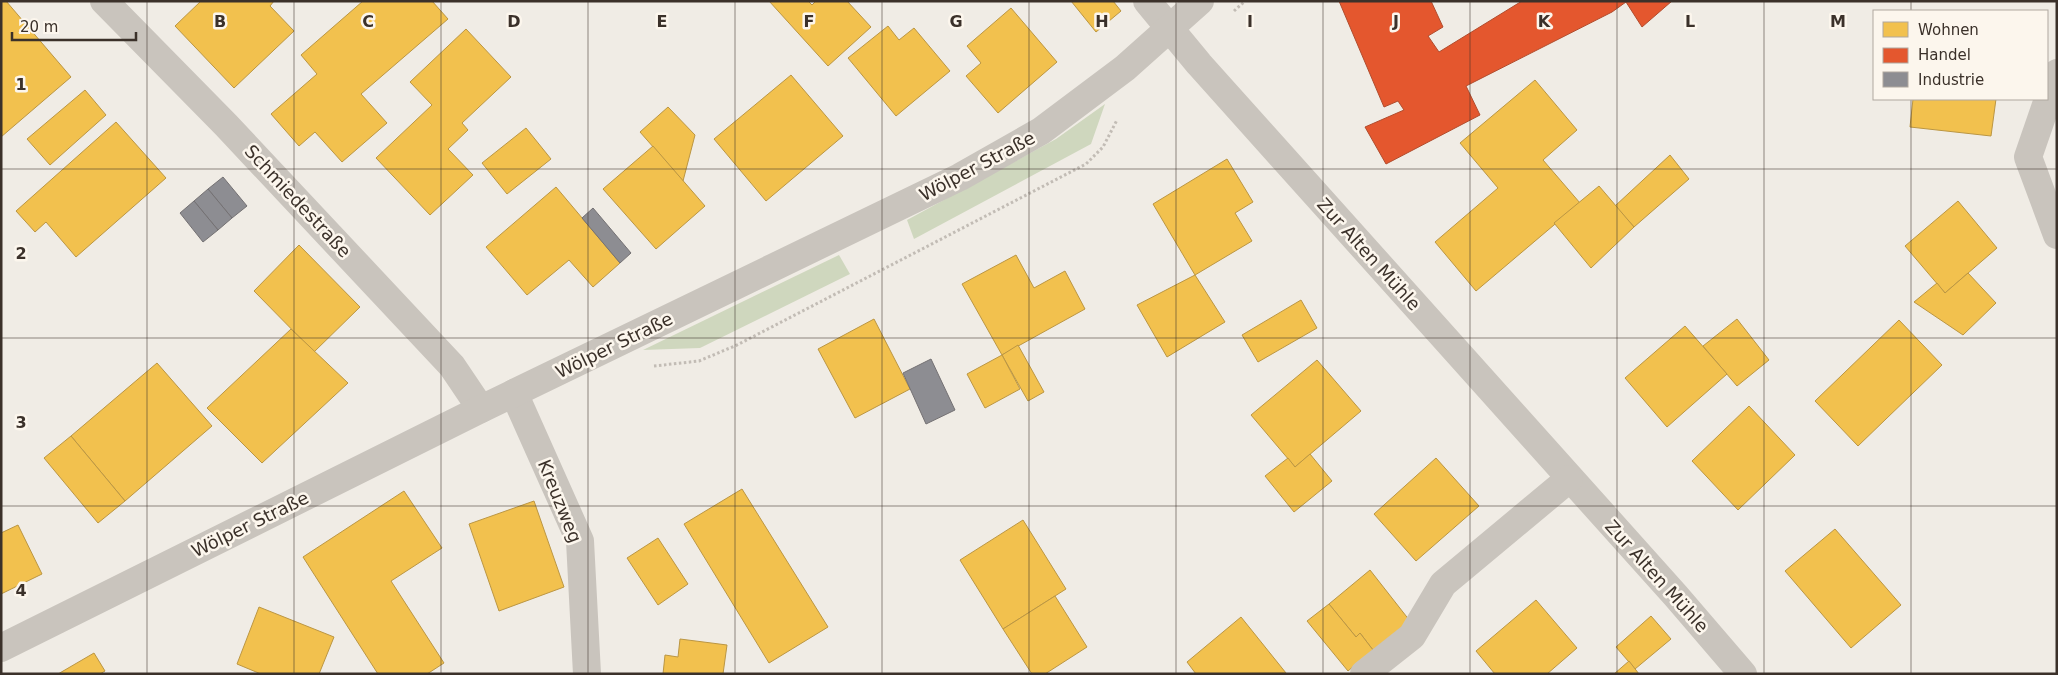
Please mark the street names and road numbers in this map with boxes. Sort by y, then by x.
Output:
street label: Wölper Straße [916,127,1038,205]
street label: Schmiedestraße [240,140,356,262]
street label: Zur Alten Mühle [1313,194,1425,314]
street label: Wölper Straße [552,308,676,382]
street label: Kreuzweg [534,456,586,546]
street label: Wölper Straße [188,487,312,561]
street label: Zur Alten Mühle [1601,516,1713,636]

